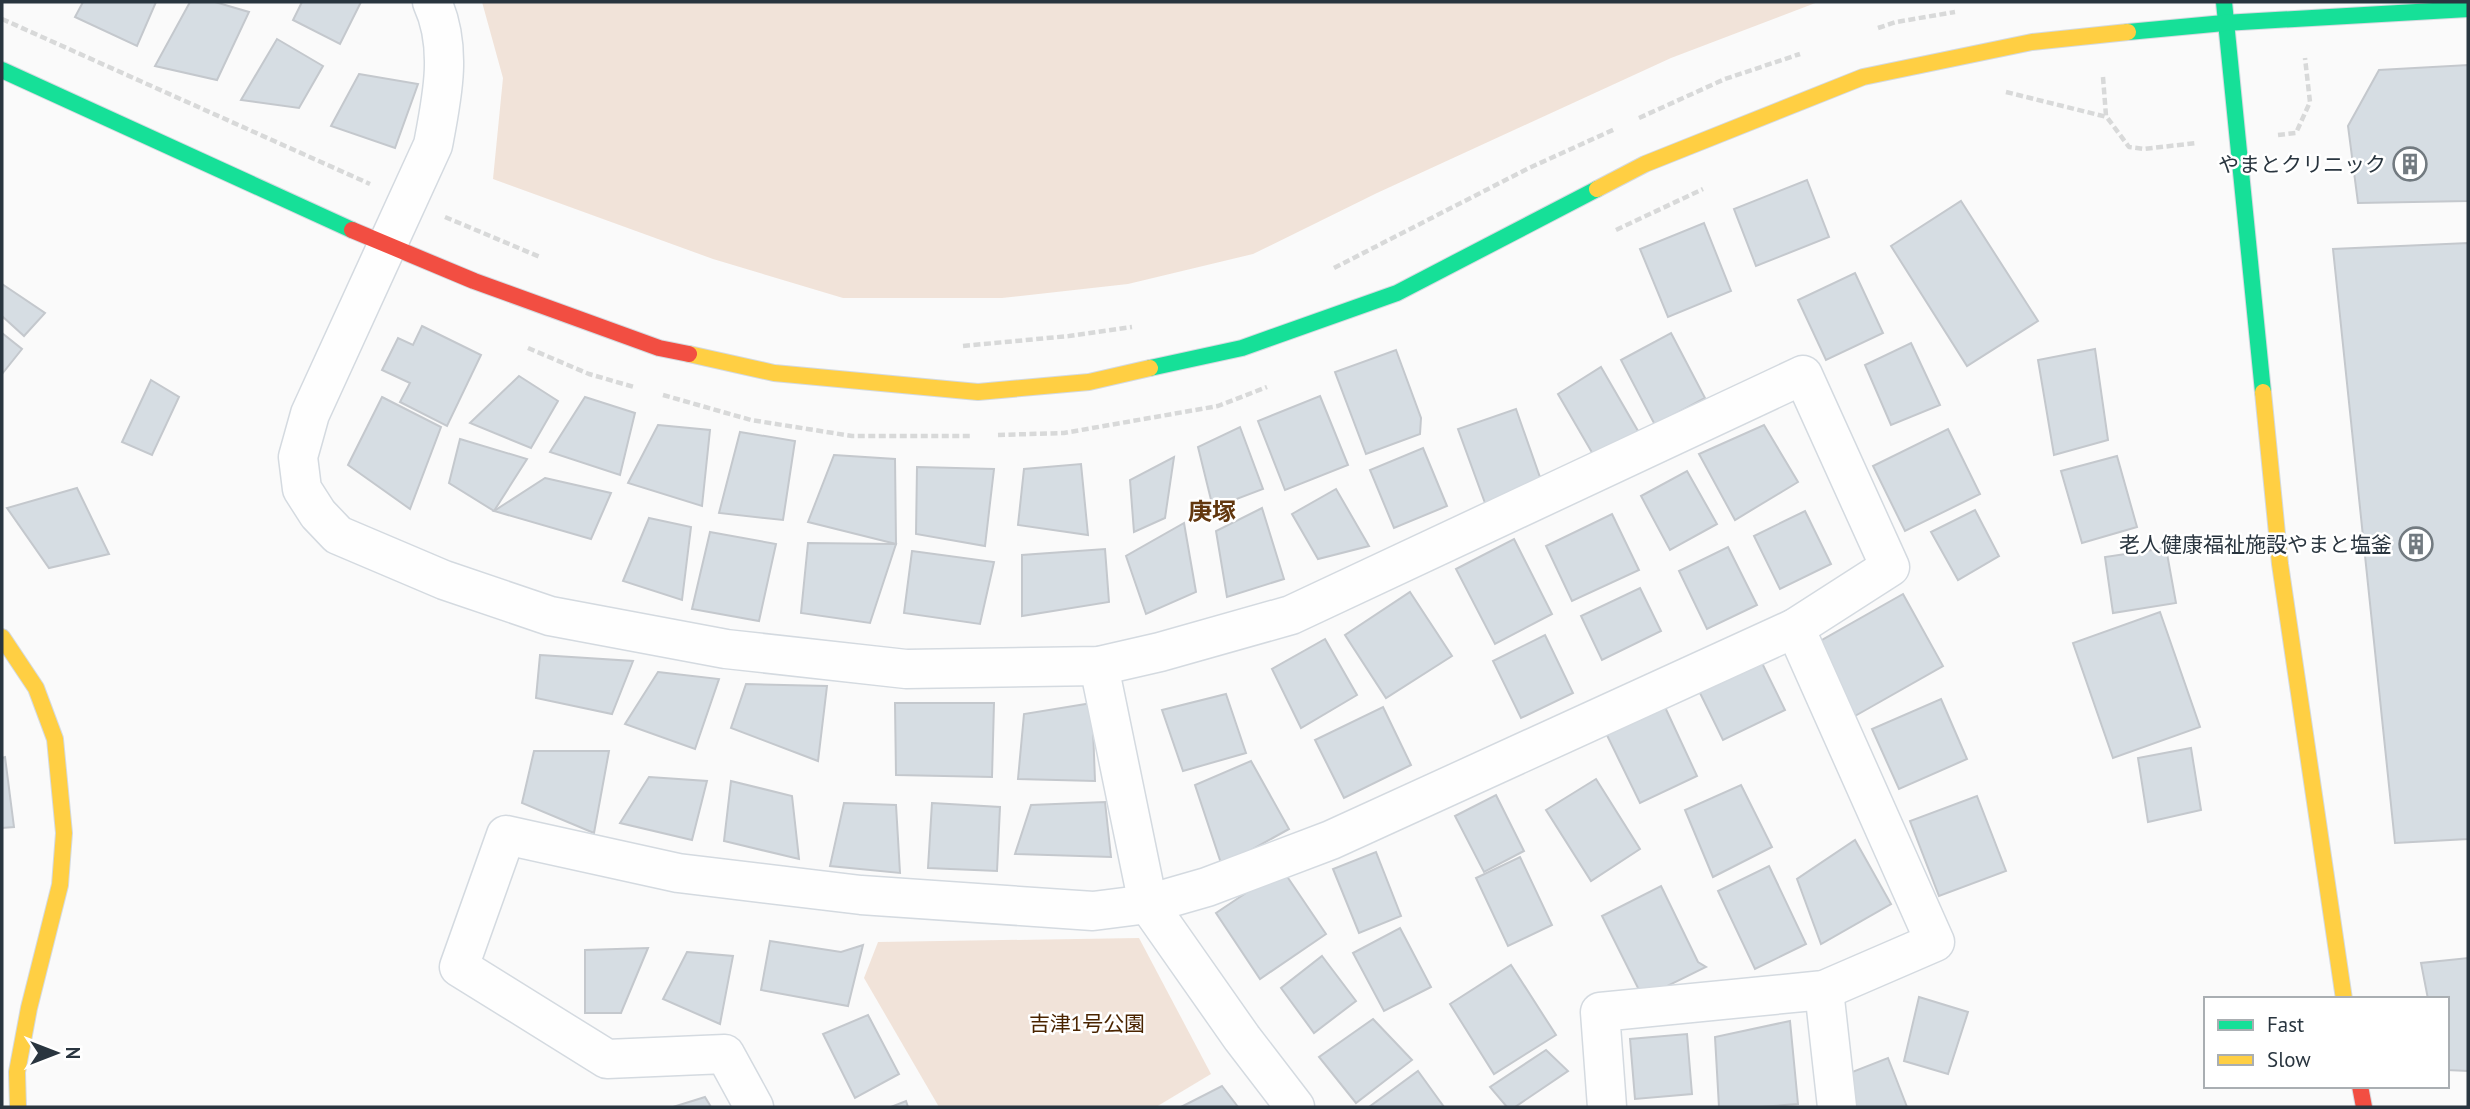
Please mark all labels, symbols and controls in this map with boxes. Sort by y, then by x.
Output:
building icon: やまとクリニック [2391,145,2429,183]
place label: やまとクリニック [2218,151,2386,178]
district label: 庚塚 [1188,496,1236,527]
building icon: 老人健康福祉施設やまと塩釜 [2397,525,2435,563]
place label: 老人健康福祉施設やまと塩釜 [2119,531,2392,558]
legend [2204,997,2449,1088]
park label: 吉津1号公園 [1029,1010,1145,1037]
text: Fast [2267,1011,2304,1038]
north arrow [21,1018,91,1088]
text: Slow [2267,1046,2311,1073]
text: N [61,1047,85,1059]

